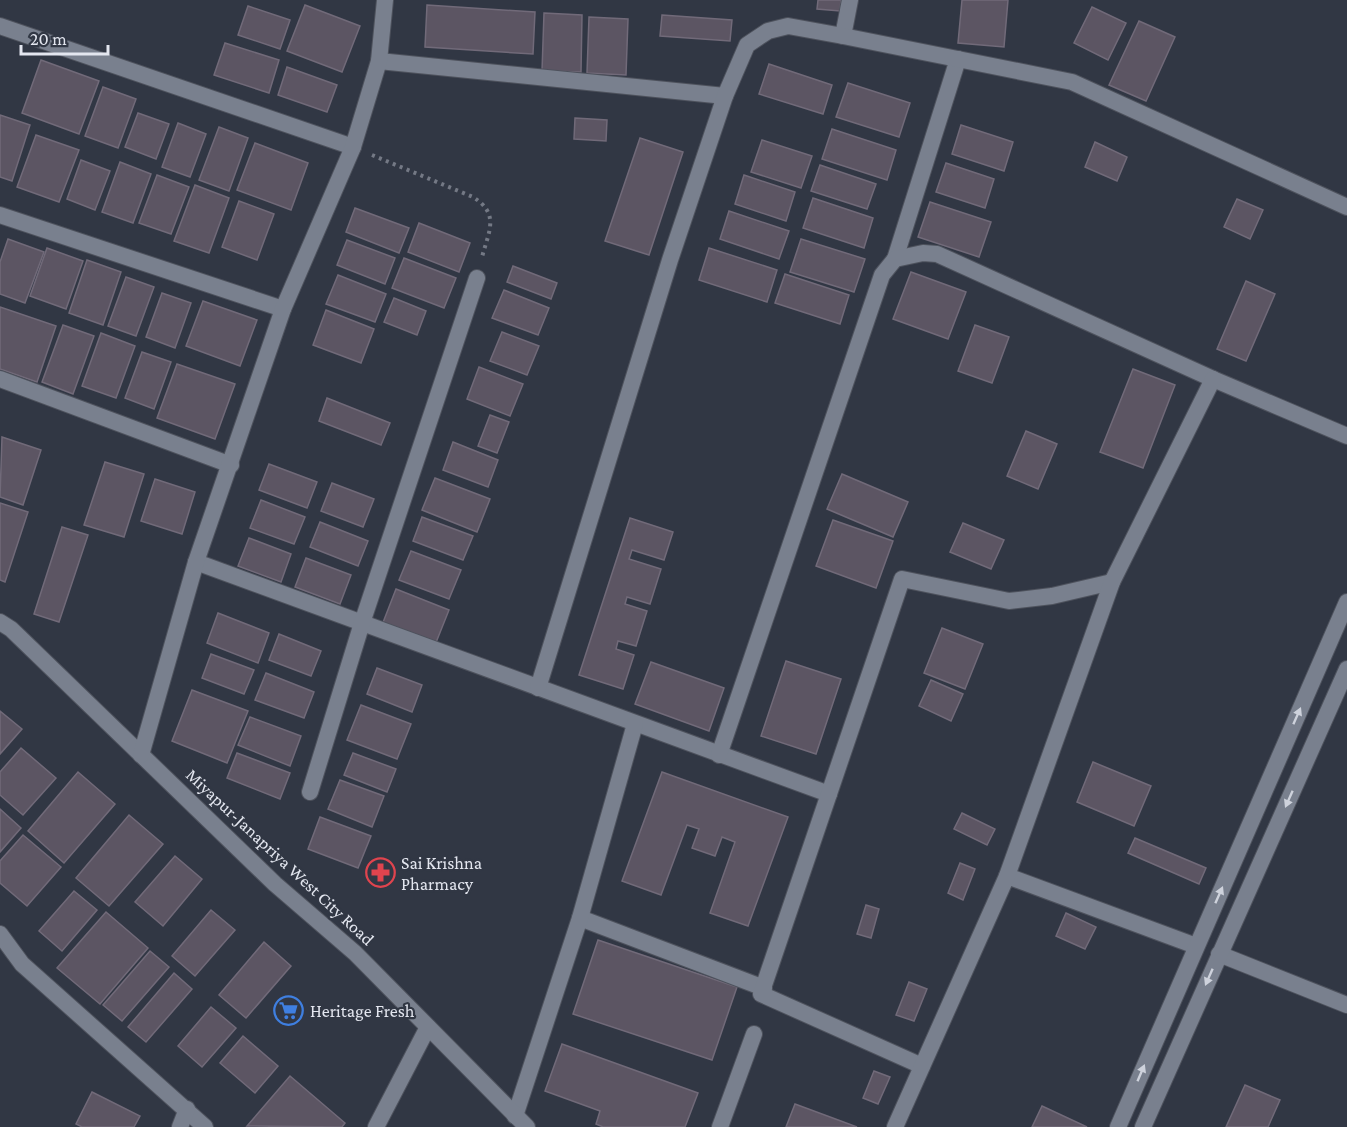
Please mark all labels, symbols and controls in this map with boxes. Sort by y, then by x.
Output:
scale bar [21,18,108,56]
text: 20 m [30,29,67,49]
one-way arrow [1293,707,1302,725]
street label: Miyapur-Janapriya West City Road [182,765,378,950]
one-way arrow [1284,791,1293,808]
place label: Sai Krishna Pharmacy [401,853,482,894]
pharmacy icon: Sai Krishna Pharmacy [364,857,396,889]
one-way arrow [1214,886,1223,903]
one-way arrow [1204,969,1214,987]
supermarket icon: Heritage Fresh [273,995,305,1027]
place label: Heritage Fresh [310,1001,415,1021]
one-way arrow [1136,1064,1146,1082]

